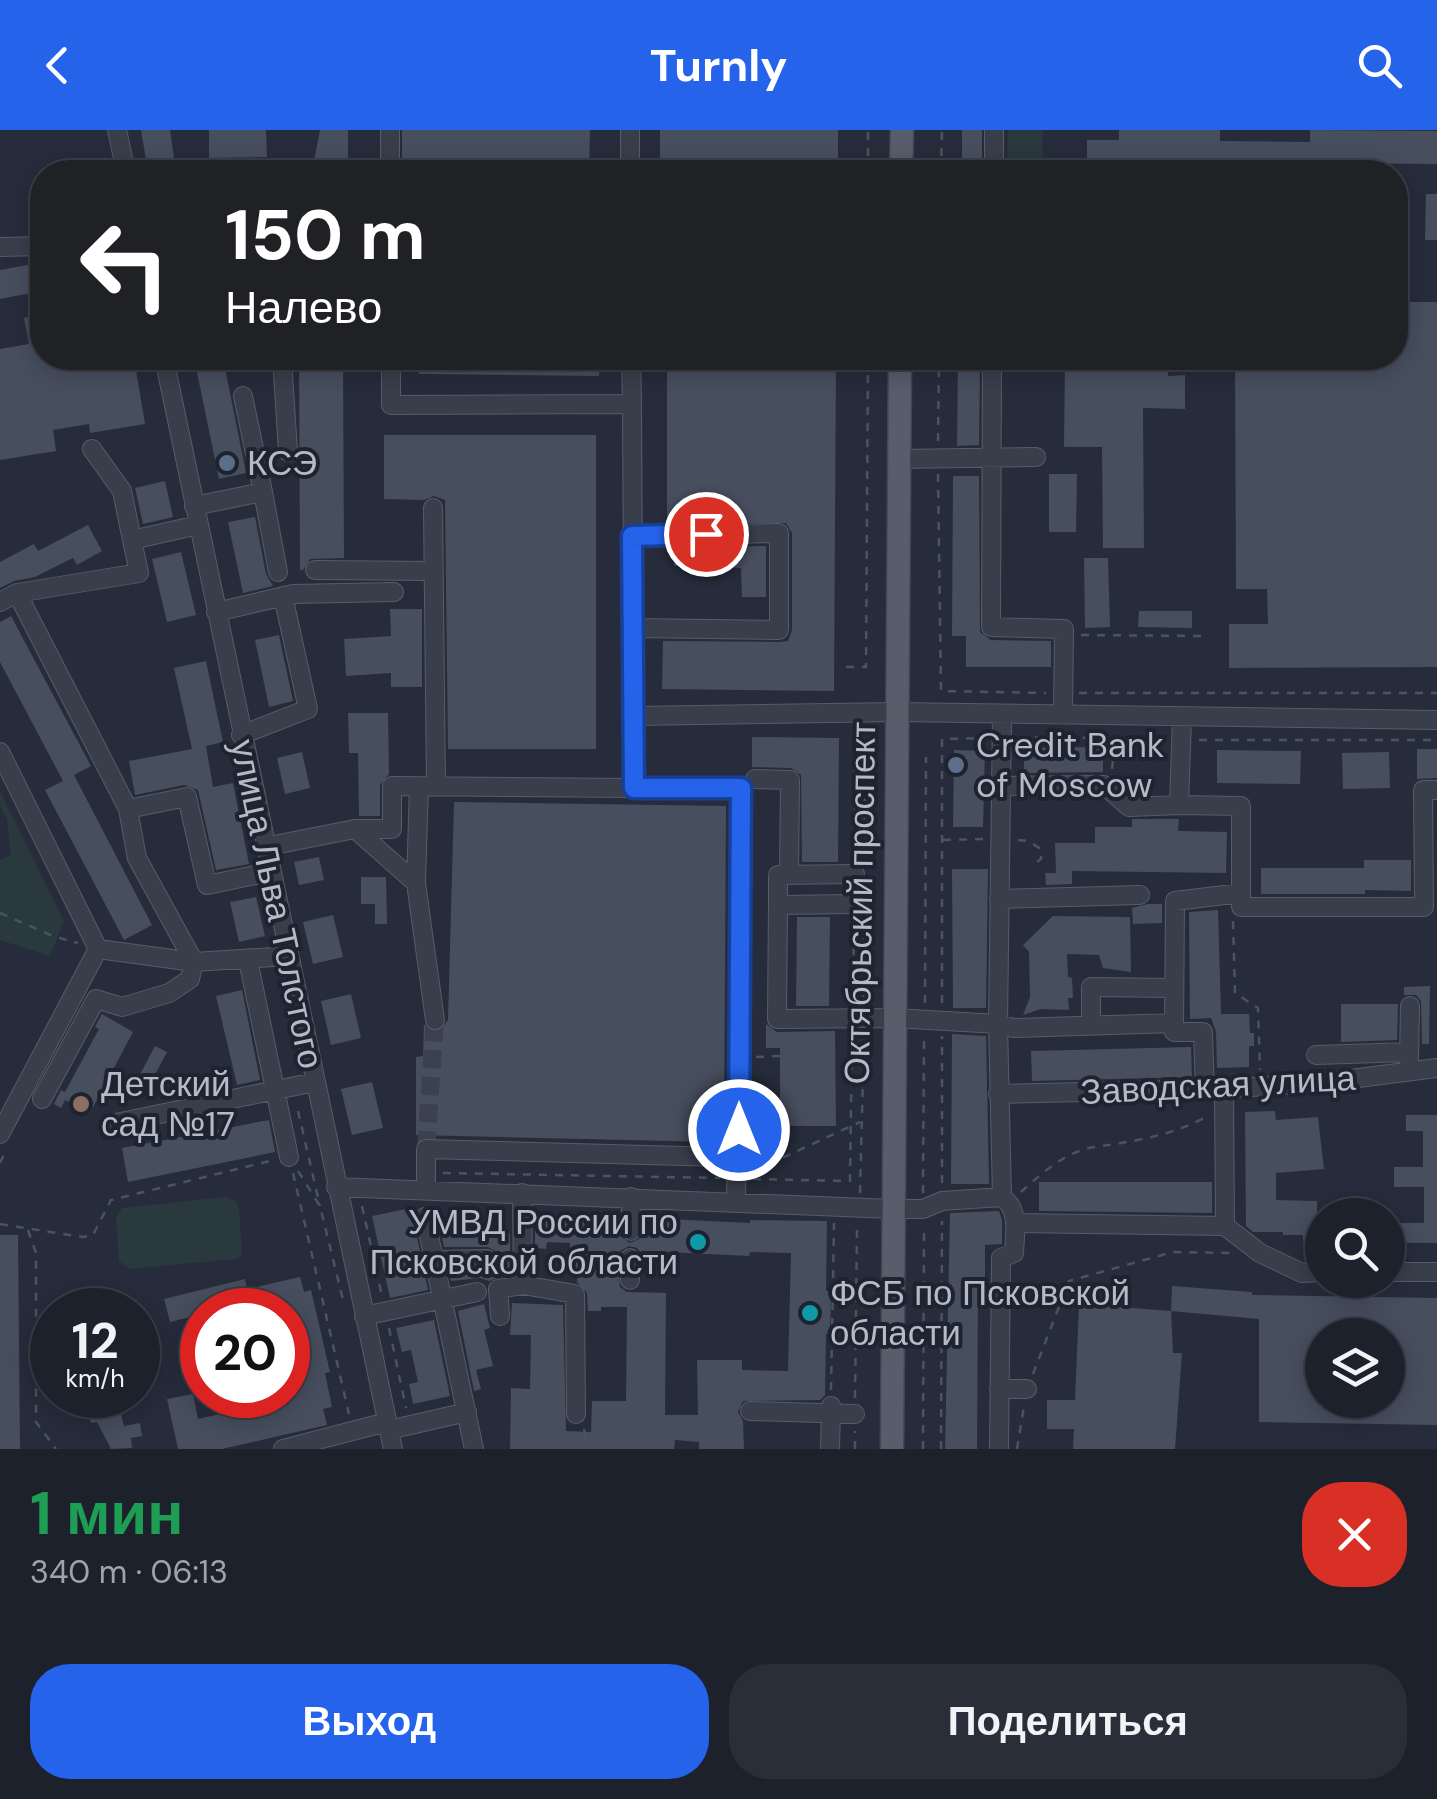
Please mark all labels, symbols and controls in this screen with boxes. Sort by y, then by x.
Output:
text: Turnly [650,36,787,95]
icon: back [30,38,85,93]
icon: search [1352,38,1407,93]
text: 150 m [225,190,426,281]
icon: left [60,200,190,330]
text: Налево [225,278,382,337]
place label: КСЭ [247,440,317,486]
marker: КСЭ [216,452,238,474]
pin [664,492,749,577]
icon: arrive [679,507,734,562]
street label: Октябрьский проспект [834,721,886,1085]
place label: Credit Bank of Moscow [976,722,1165,808]
street label: улица Льва Толстого [220,735,334,1073]
marker: Credit Bank of Moscow [945,754,967,776]
street label: Заводская улица [1079,1055,1357,1115]
place label: Детский сад №17 [101,1061,235,1147]
position arrow [687,1078,791,1182]
marker: Детский сад №17 [70,1093,92,1115]
map controls [1305,1198,1405,1418]
button: search [1305,1198,1405,1298]
place label: УМВД России по Псковской области [370,1199,678,1285]
marker: УМВД России по Псковской области [687,1231,709,1253]
place label: ФСБ по Псковской области [830,1270,1130,1356]
speed limit sign: 20 [180,1288,310,1418]
marker: ФСБ по Псковской области [799,1302,821,1324]
text: 12 [71,1308,119,1374]
button: layers [1305,1318,1405,1418]
text: km/h [65,1362,125,1395]
text: 1 мин [30,1474,183,1553]
button: close [1302,1482,1407,1587]
text: 340 m · 06:13 [30,1551,228,1593]
button: Выход [30,1664,709,1779]
button: Поделиться [729,1664,1407,1779]

